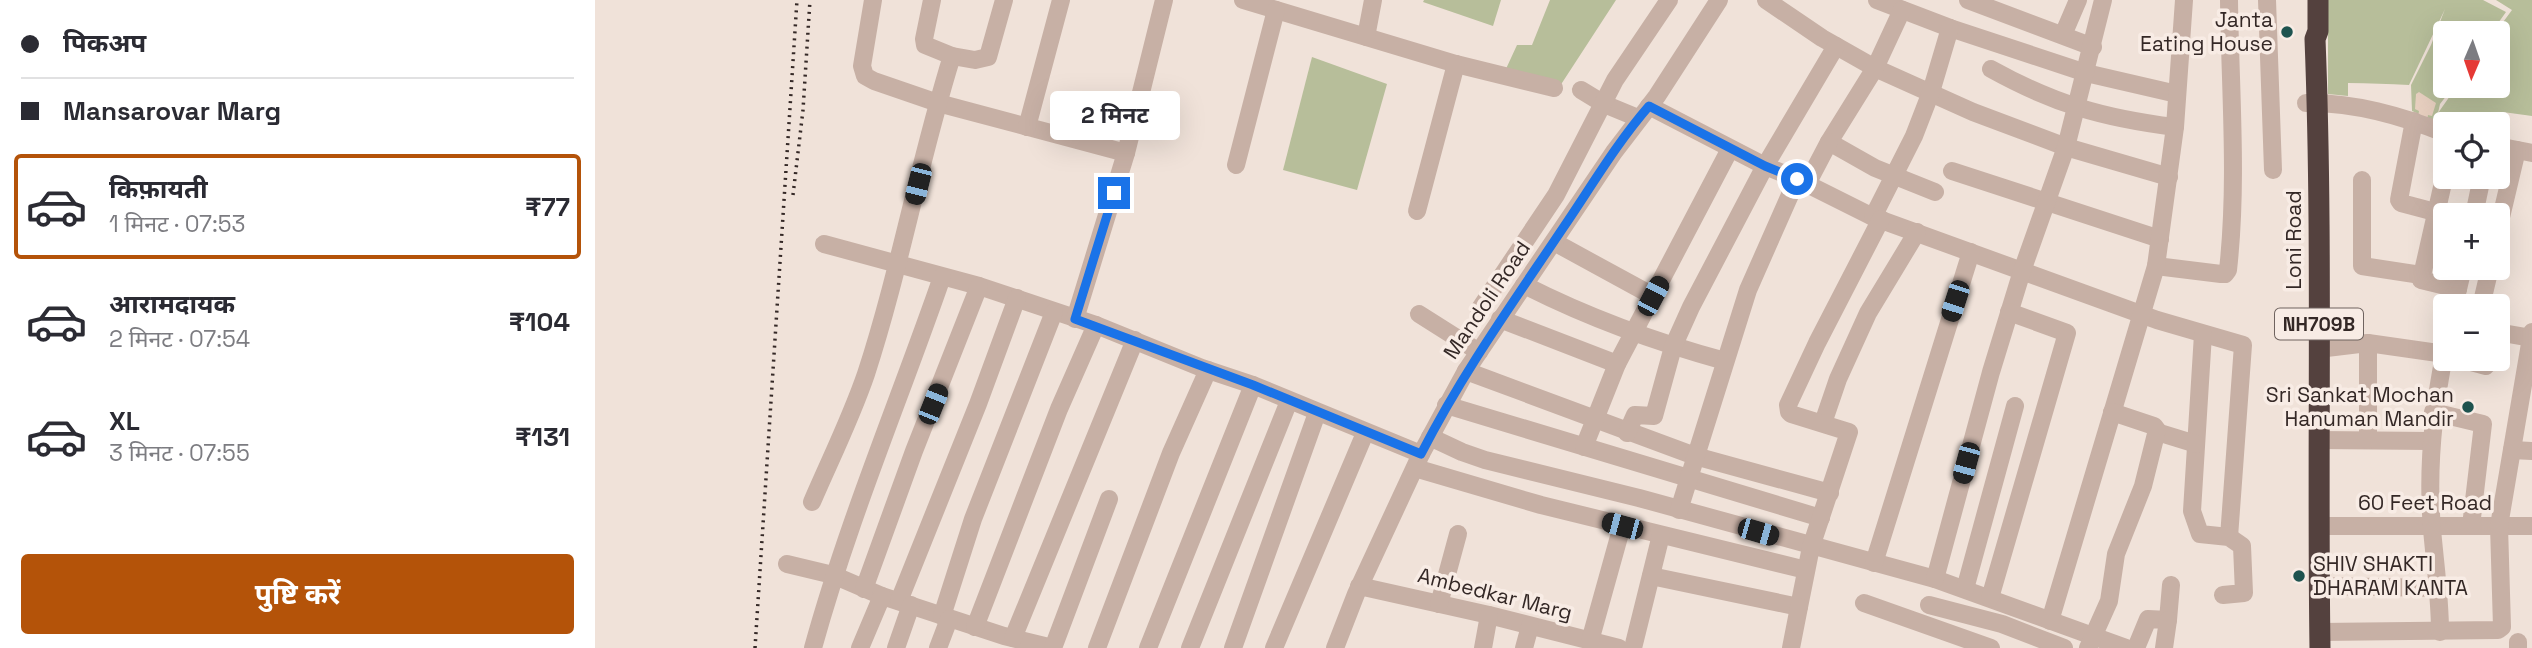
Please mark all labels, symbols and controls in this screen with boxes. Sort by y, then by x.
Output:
place label: Janta Eating House [2140,6,2273,57]
north arrow [2433,21,2509,98]
map controls [2433,21,2510,371]
marker: Janta Eating House [2279,24,2295,40]
text: पिकअप [63,26,146,60]
callout: 2 मिनट [1049,92,1179,140]
text: Mansarovar Marg [63,94,281,128]
text: 2 मिनट [1081,100,1149,130]
button: locate [2433,112,2510,189]
car [903,161,934,207]
route start [1781,163,1813,195]
text: किफ़ायती [109,172,208,206]
icon: car [25,175,88,238]
route end [1098,177,1130,209]
text: ₹77 [525,190,570,224]
street label: Loni Road [2280,190,2307,290]
button: + [2433,203,2510,280]
text: 1 मिनट · 07:53 [109,209,246,239]
street label: Mandoli Road [1437,235,1536,364]
car [1634,273,1673,319]
car [1939,278,1972,324]
text: आरामदायक [109,287,235,321]
icon: car [25,290,88,353]
button: − [2433,294,2510,371]
text: ₹104 [509,305,570,339]
road number: NH709B [2275,308,2363,340]
text: 2 मिनट · 07:54 [109,324,250,354]
car [916,381,951,427]
place label: Sri Sankat Mochan Hanuman Mandir [2266,381,2454,432]
marker: Sri Sankat Mochan Hanuman Mandir [2460,399,2476,415]
text: XL [109,404,140,438]
icon: car [25,405,88,468]
text: ₹131 [515,420,570,454]
text: 3 मिनट · 07:55 [109,438,250,468]
car [1951,440,1982,486]
street label: 60 Feet Road [2358,489,2492,516]
car [1599,510,1646,542]
car [1735,516,1782,548]
place label: SHIV SHAKTI DHARAM KANTA [2313,550,2468,601]
button: पुष्टि करें [21,554,574,634]
street label: Ambedkar Marg [1415,561,1575,626]
marker: SHIV SHAKTI DHARAM KANTA [2291,568,2307,584]

